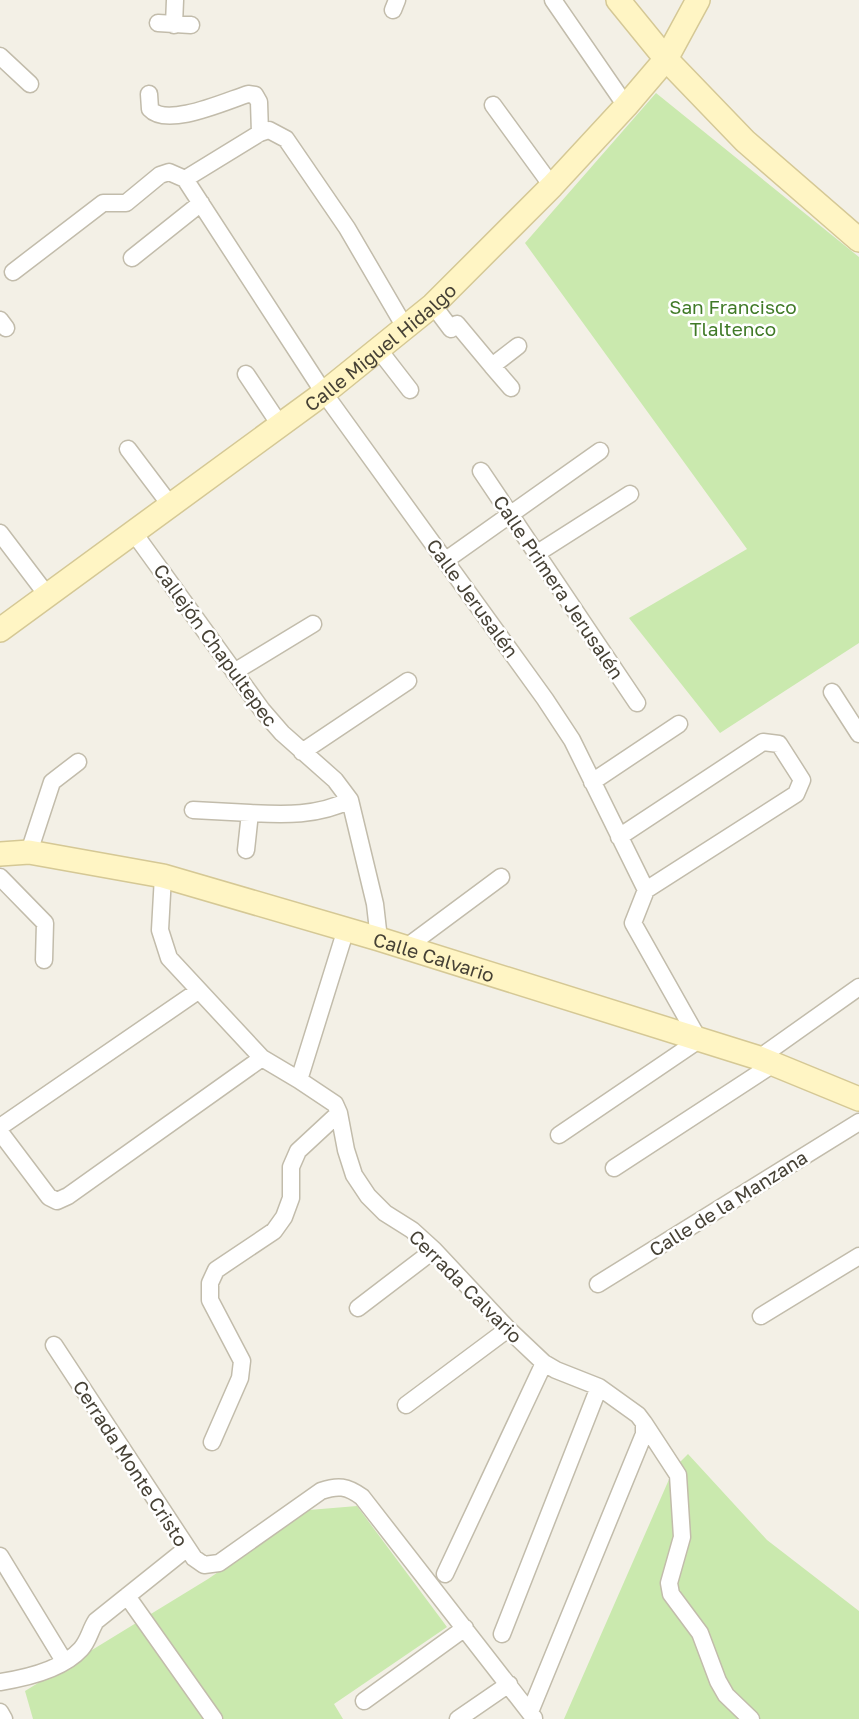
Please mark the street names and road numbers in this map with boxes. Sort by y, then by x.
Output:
street label: Calle Miguel Hidalgo [300,278,460,415]
street label: Calle Primera Jerusalén [489,491,629,683]
street label: Calle Jerusalén [422,534,524,662]
street label: Callejón Chapultepec [149,559,283,731]
street label: Calle Calvario [371,927,498,986]
street label: Calle de la Manzana [645,1145,811,1261]
street label: Cerrada Calvario [405,1225,527,1347]
street label: Cerrada Monte Cristo [69,1376,193,1550]

